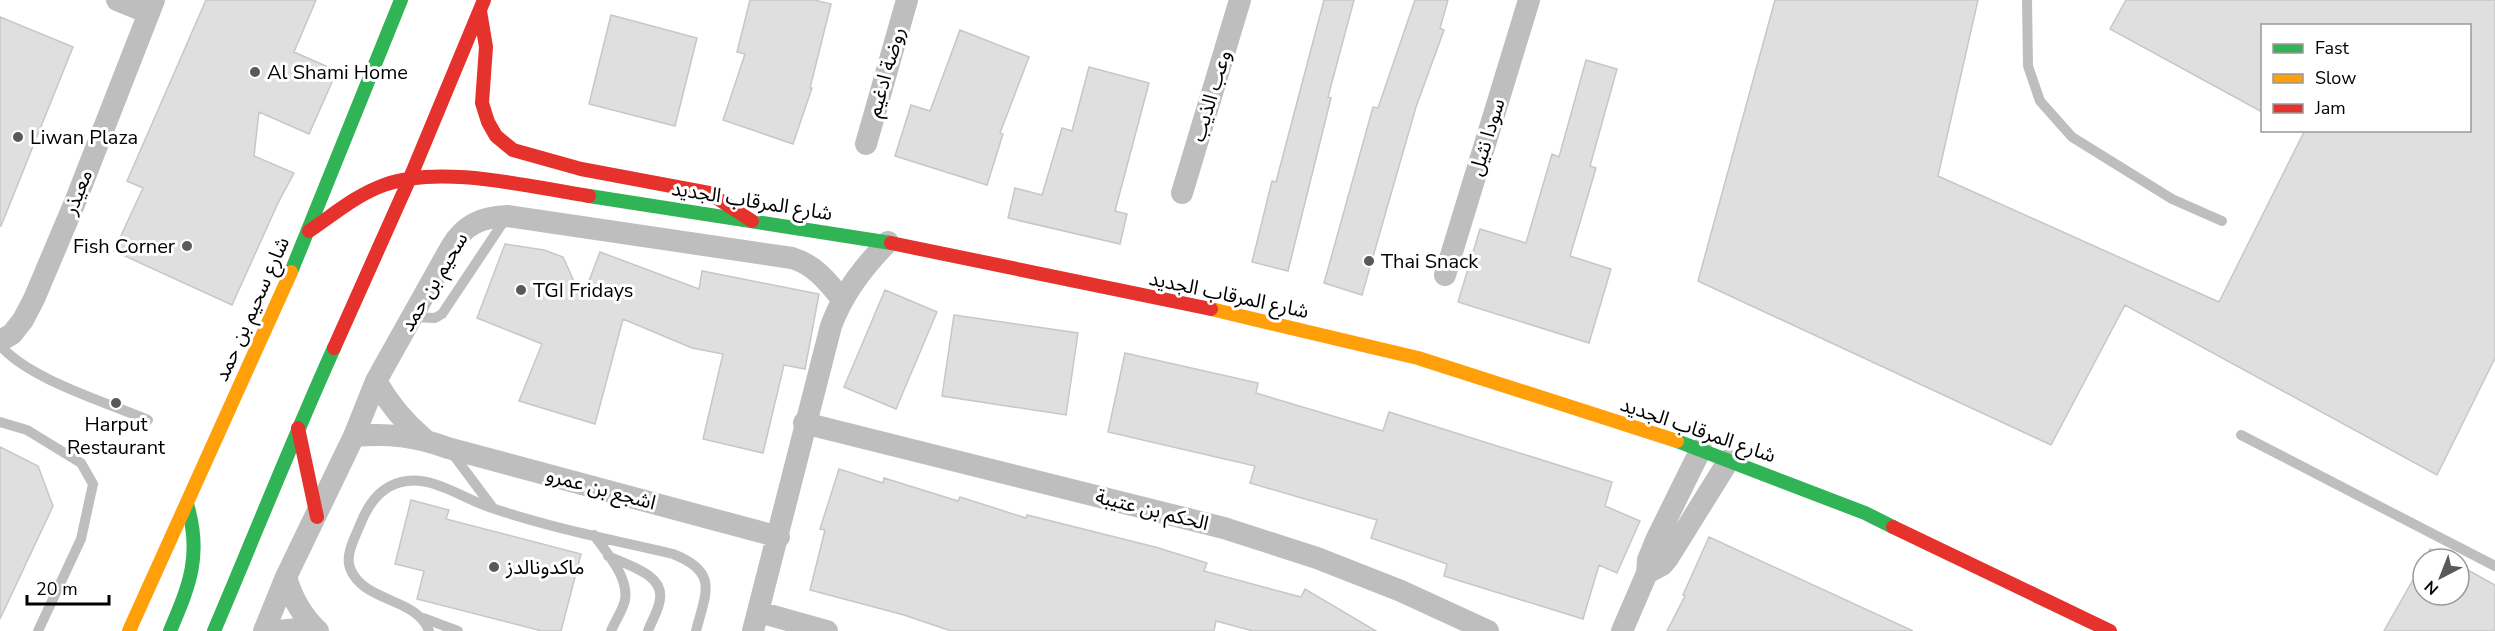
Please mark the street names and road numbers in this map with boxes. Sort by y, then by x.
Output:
street label: روضة ادغيم [860,24,913,120]
street label: وعب الذيب [1184,47,1238,145]
street label: سودا نثيل [1462,95,1512,179]
street label: معيذر [56,165,99,219]
street label: شارع المرقاب الجديد [669,175,834,228]
street label: سحيم بن حمد [394,227,475,337]
street label: شارع سحيم بن حمد [208,232,297,386]
street label: شارع المرقاب الجديد [1146,265,1311,326]
street label: شارع المرقاب الجديد [1616,391,1779,470]
street label: اشجع بن عمرو [543,461,659,518]
street label: الحكم بن عتيبة [1092,483,1212,538]

